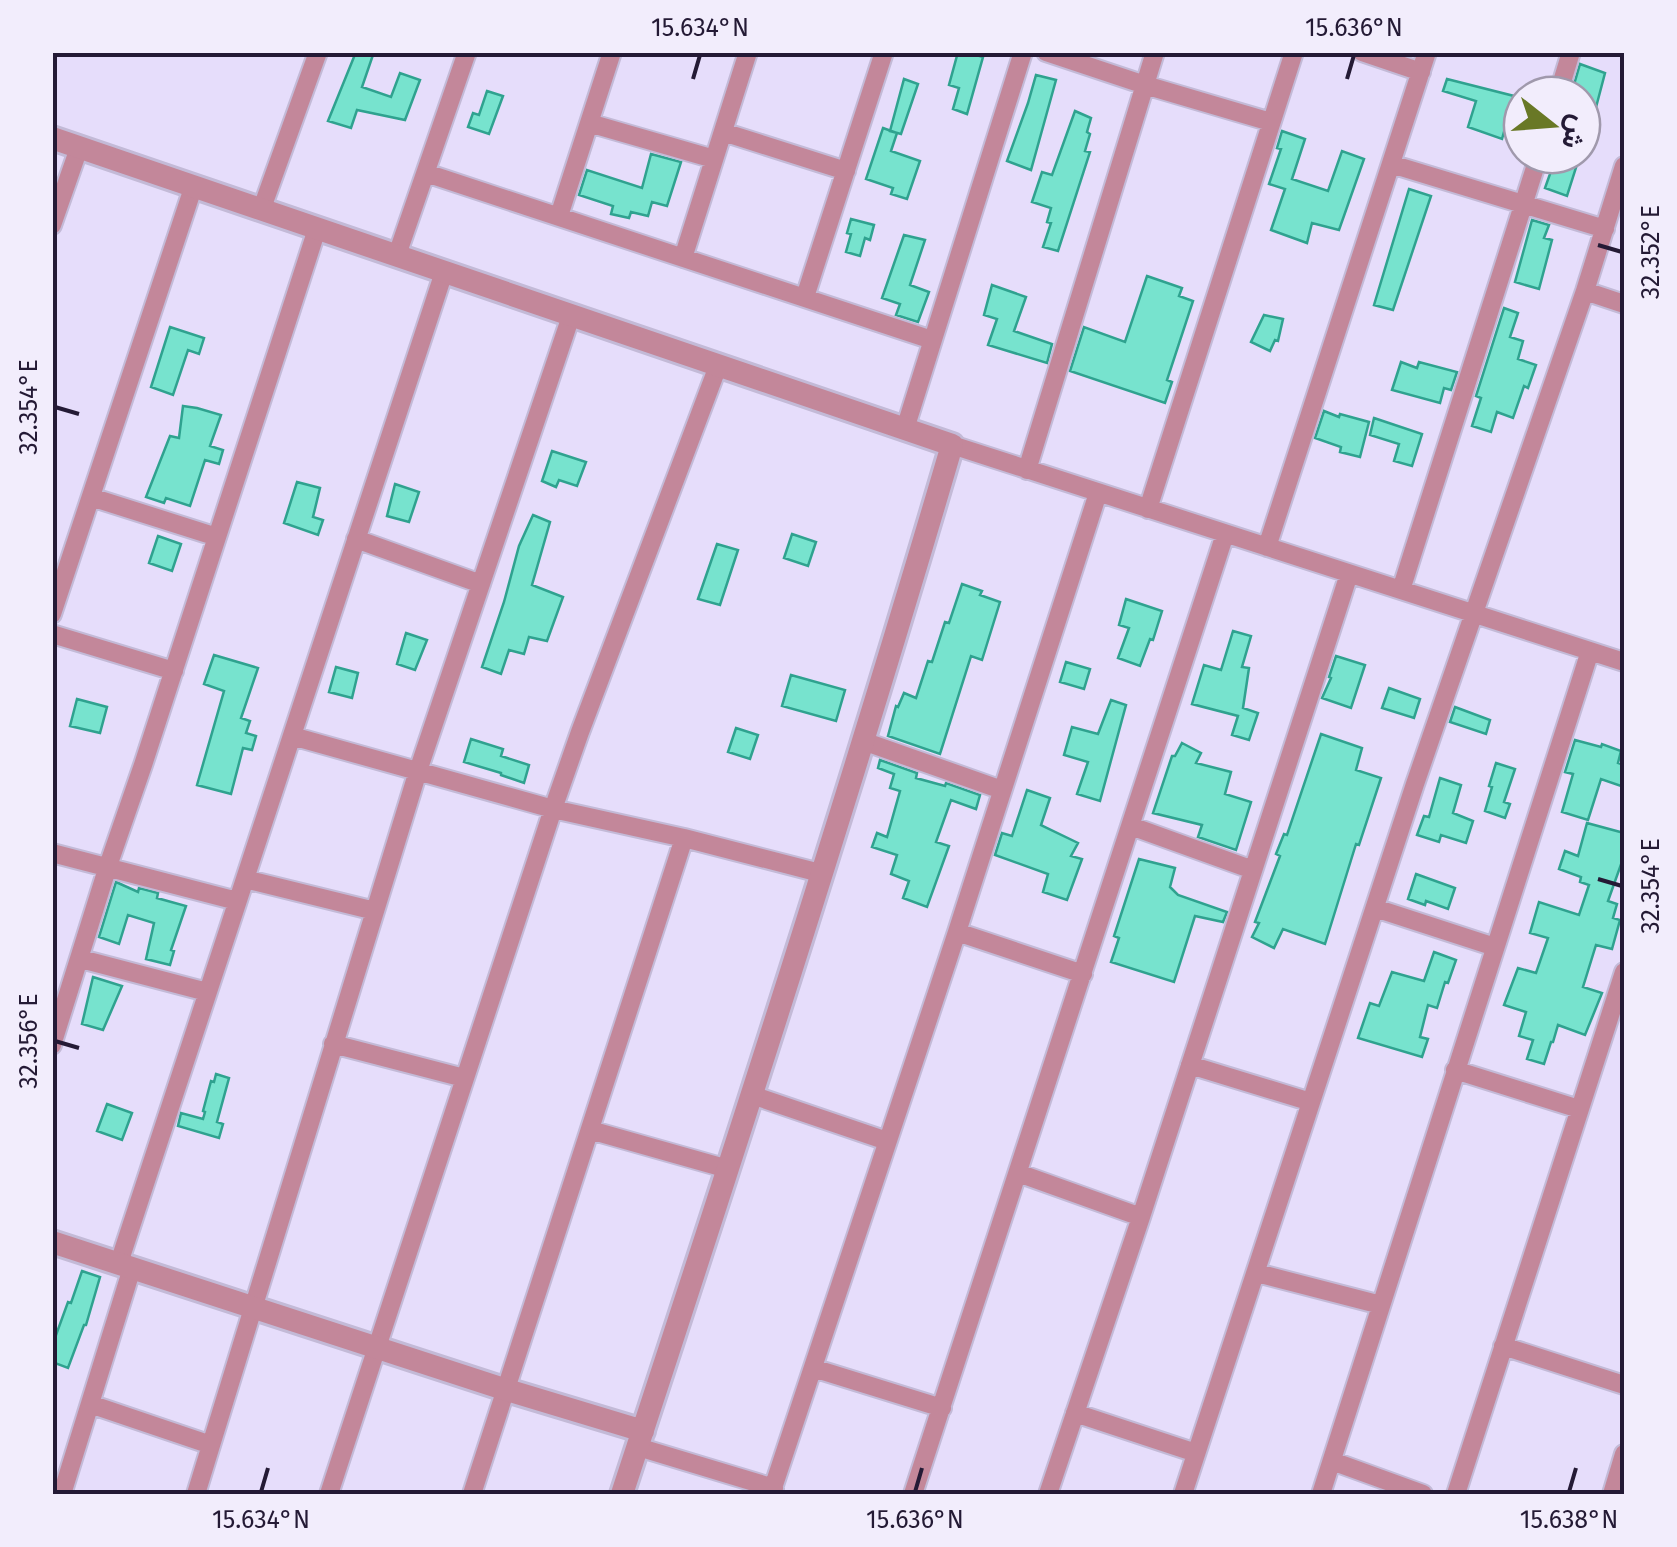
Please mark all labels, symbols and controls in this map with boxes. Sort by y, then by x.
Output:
text: 15.634°N [651,13,749,43]
text: 15.636°N [1305,13,1403,43]
north arrow [1502,75,1602,175]
text: ش [1555,111,1596,153]
text: 32.352°E [1636,205,1666,299]
text: 32.354°E [14,359,44,455]
text: 32.354°E [1636,838,1666,934]
text: 32.356°E [14,993,44,1089]
text: 15.634°N [212,1505,310,1535]
text: 15.636°N [866,1505,964,1535]
text: 15.638°N [1520,1505,1618,1535]

